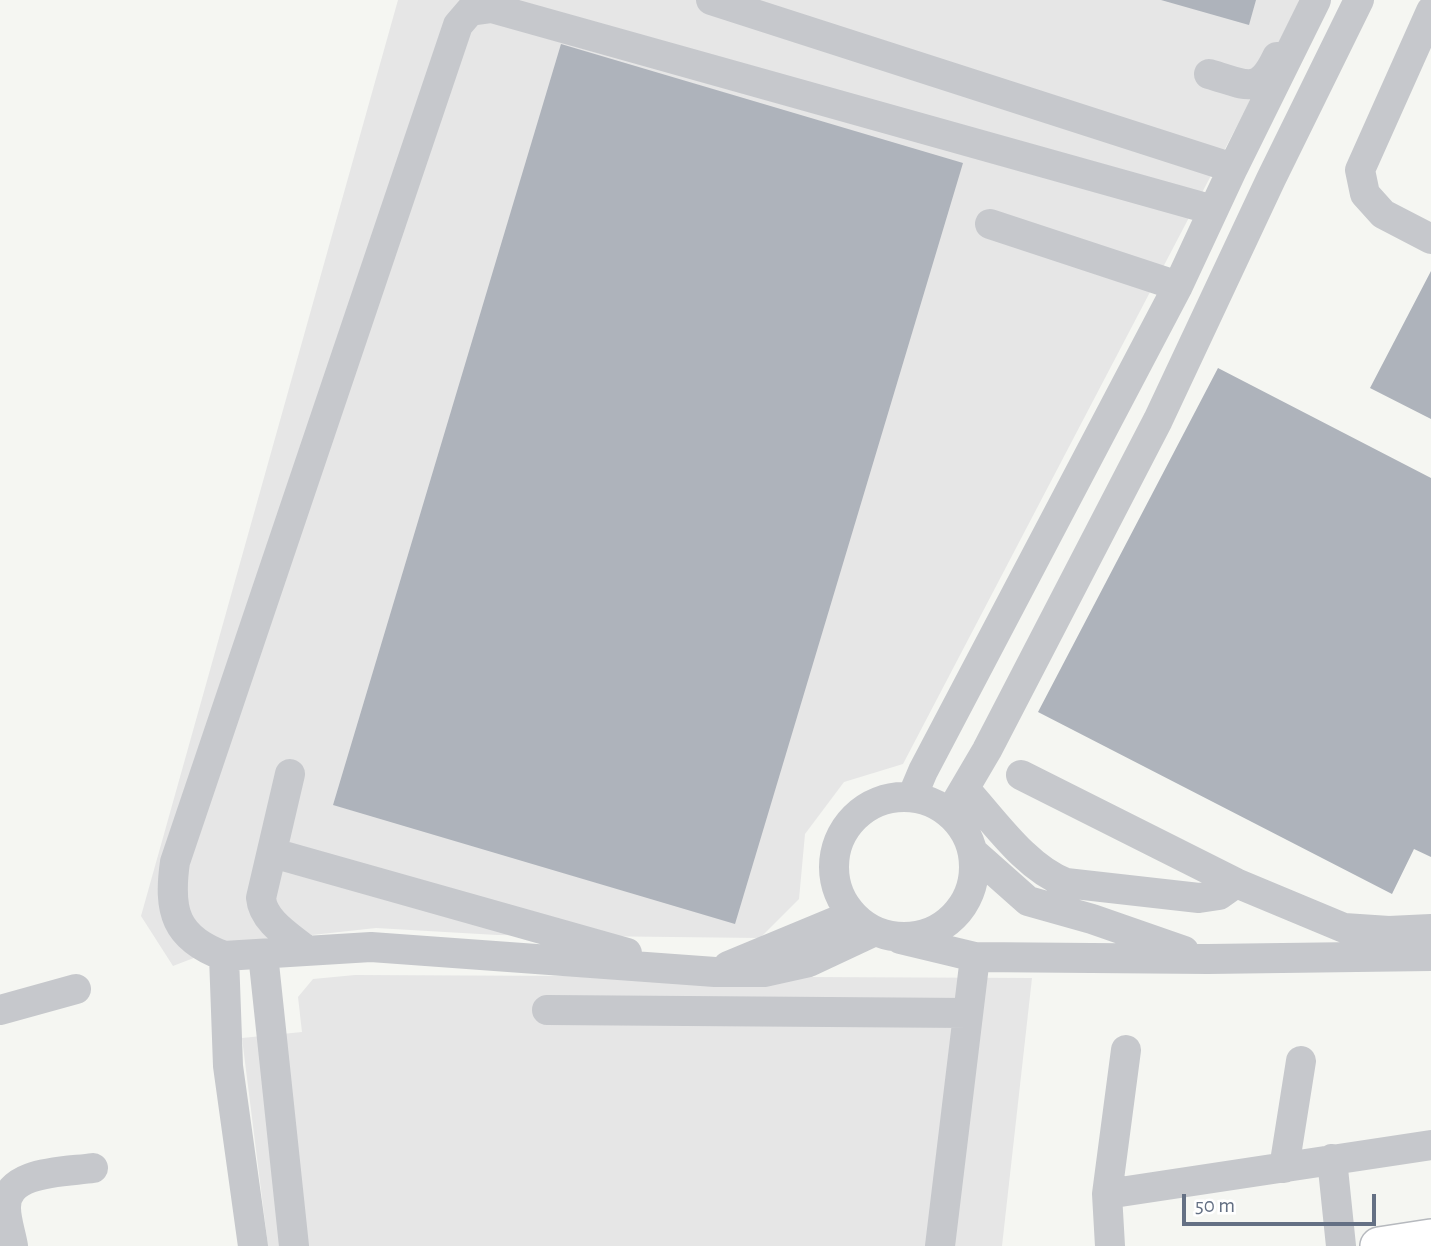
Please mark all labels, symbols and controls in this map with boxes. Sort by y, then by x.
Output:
scale bar [1186,1180,1380,1224]
text: 50 m [1195,1195,1235,1216]

